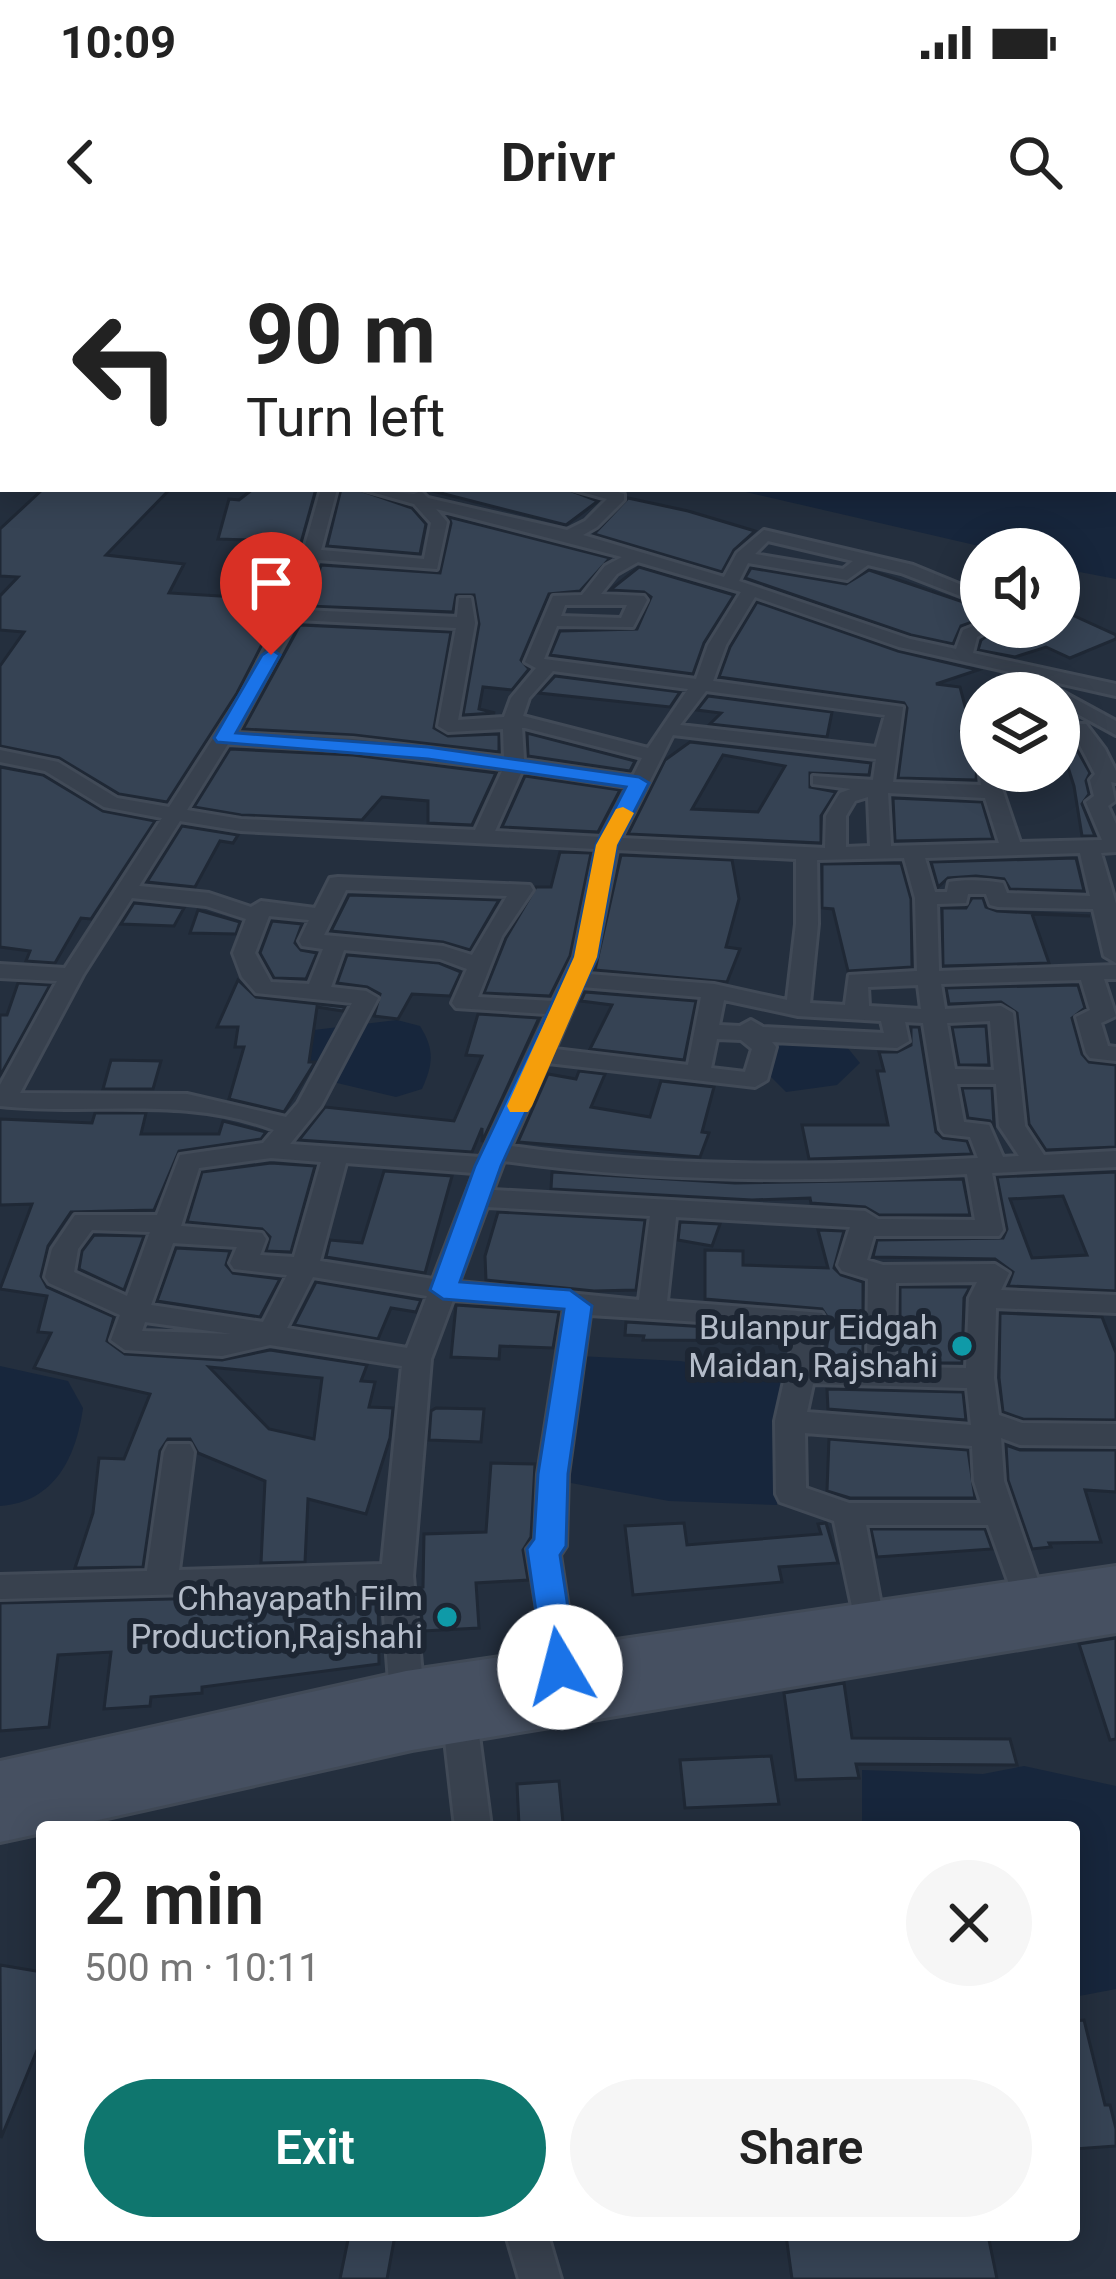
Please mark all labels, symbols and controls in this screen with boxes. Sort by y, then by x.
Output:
text: 10:09 [60,16,176,69]
icon: back [48,129,114,195]
icon: search [1002,129,1068,195]
text: Drivr [500,131,616,194]
text: 90 m [246,285,436,384]
icon: left [48,288,204,444]
text: Turn left [246,386,445,449]
map controls [960,528,1080,792]
button: sound [960,528,1080,648]
pin [220,532,322,655]
icon: arrive [238,550,304,616]
button: layers [960,672,1080,792]
place label: Bulanpur Eidgah Maidan, Rajshahi [688,1308,938,1385]
marker: Bulanpur Eidgah Maidan, Rajshahi [949,1333,975,1359]
place label: Chhayapath Film Production,Rajshahi [131,1579,423,1656]
marker: Chhayapath Film Production,Rajshahi [434,1604,460,1630]
position arrow [497,1604,623,1730]
text: 2 min [84,1857,265,1942]
button: close [906,1860,1032,1986]
text: 500 m · 10:11 [84,1945,320,1991]
button: Exit [84,2079,546,2217]
button: Share [570,2079,1032,2217]

